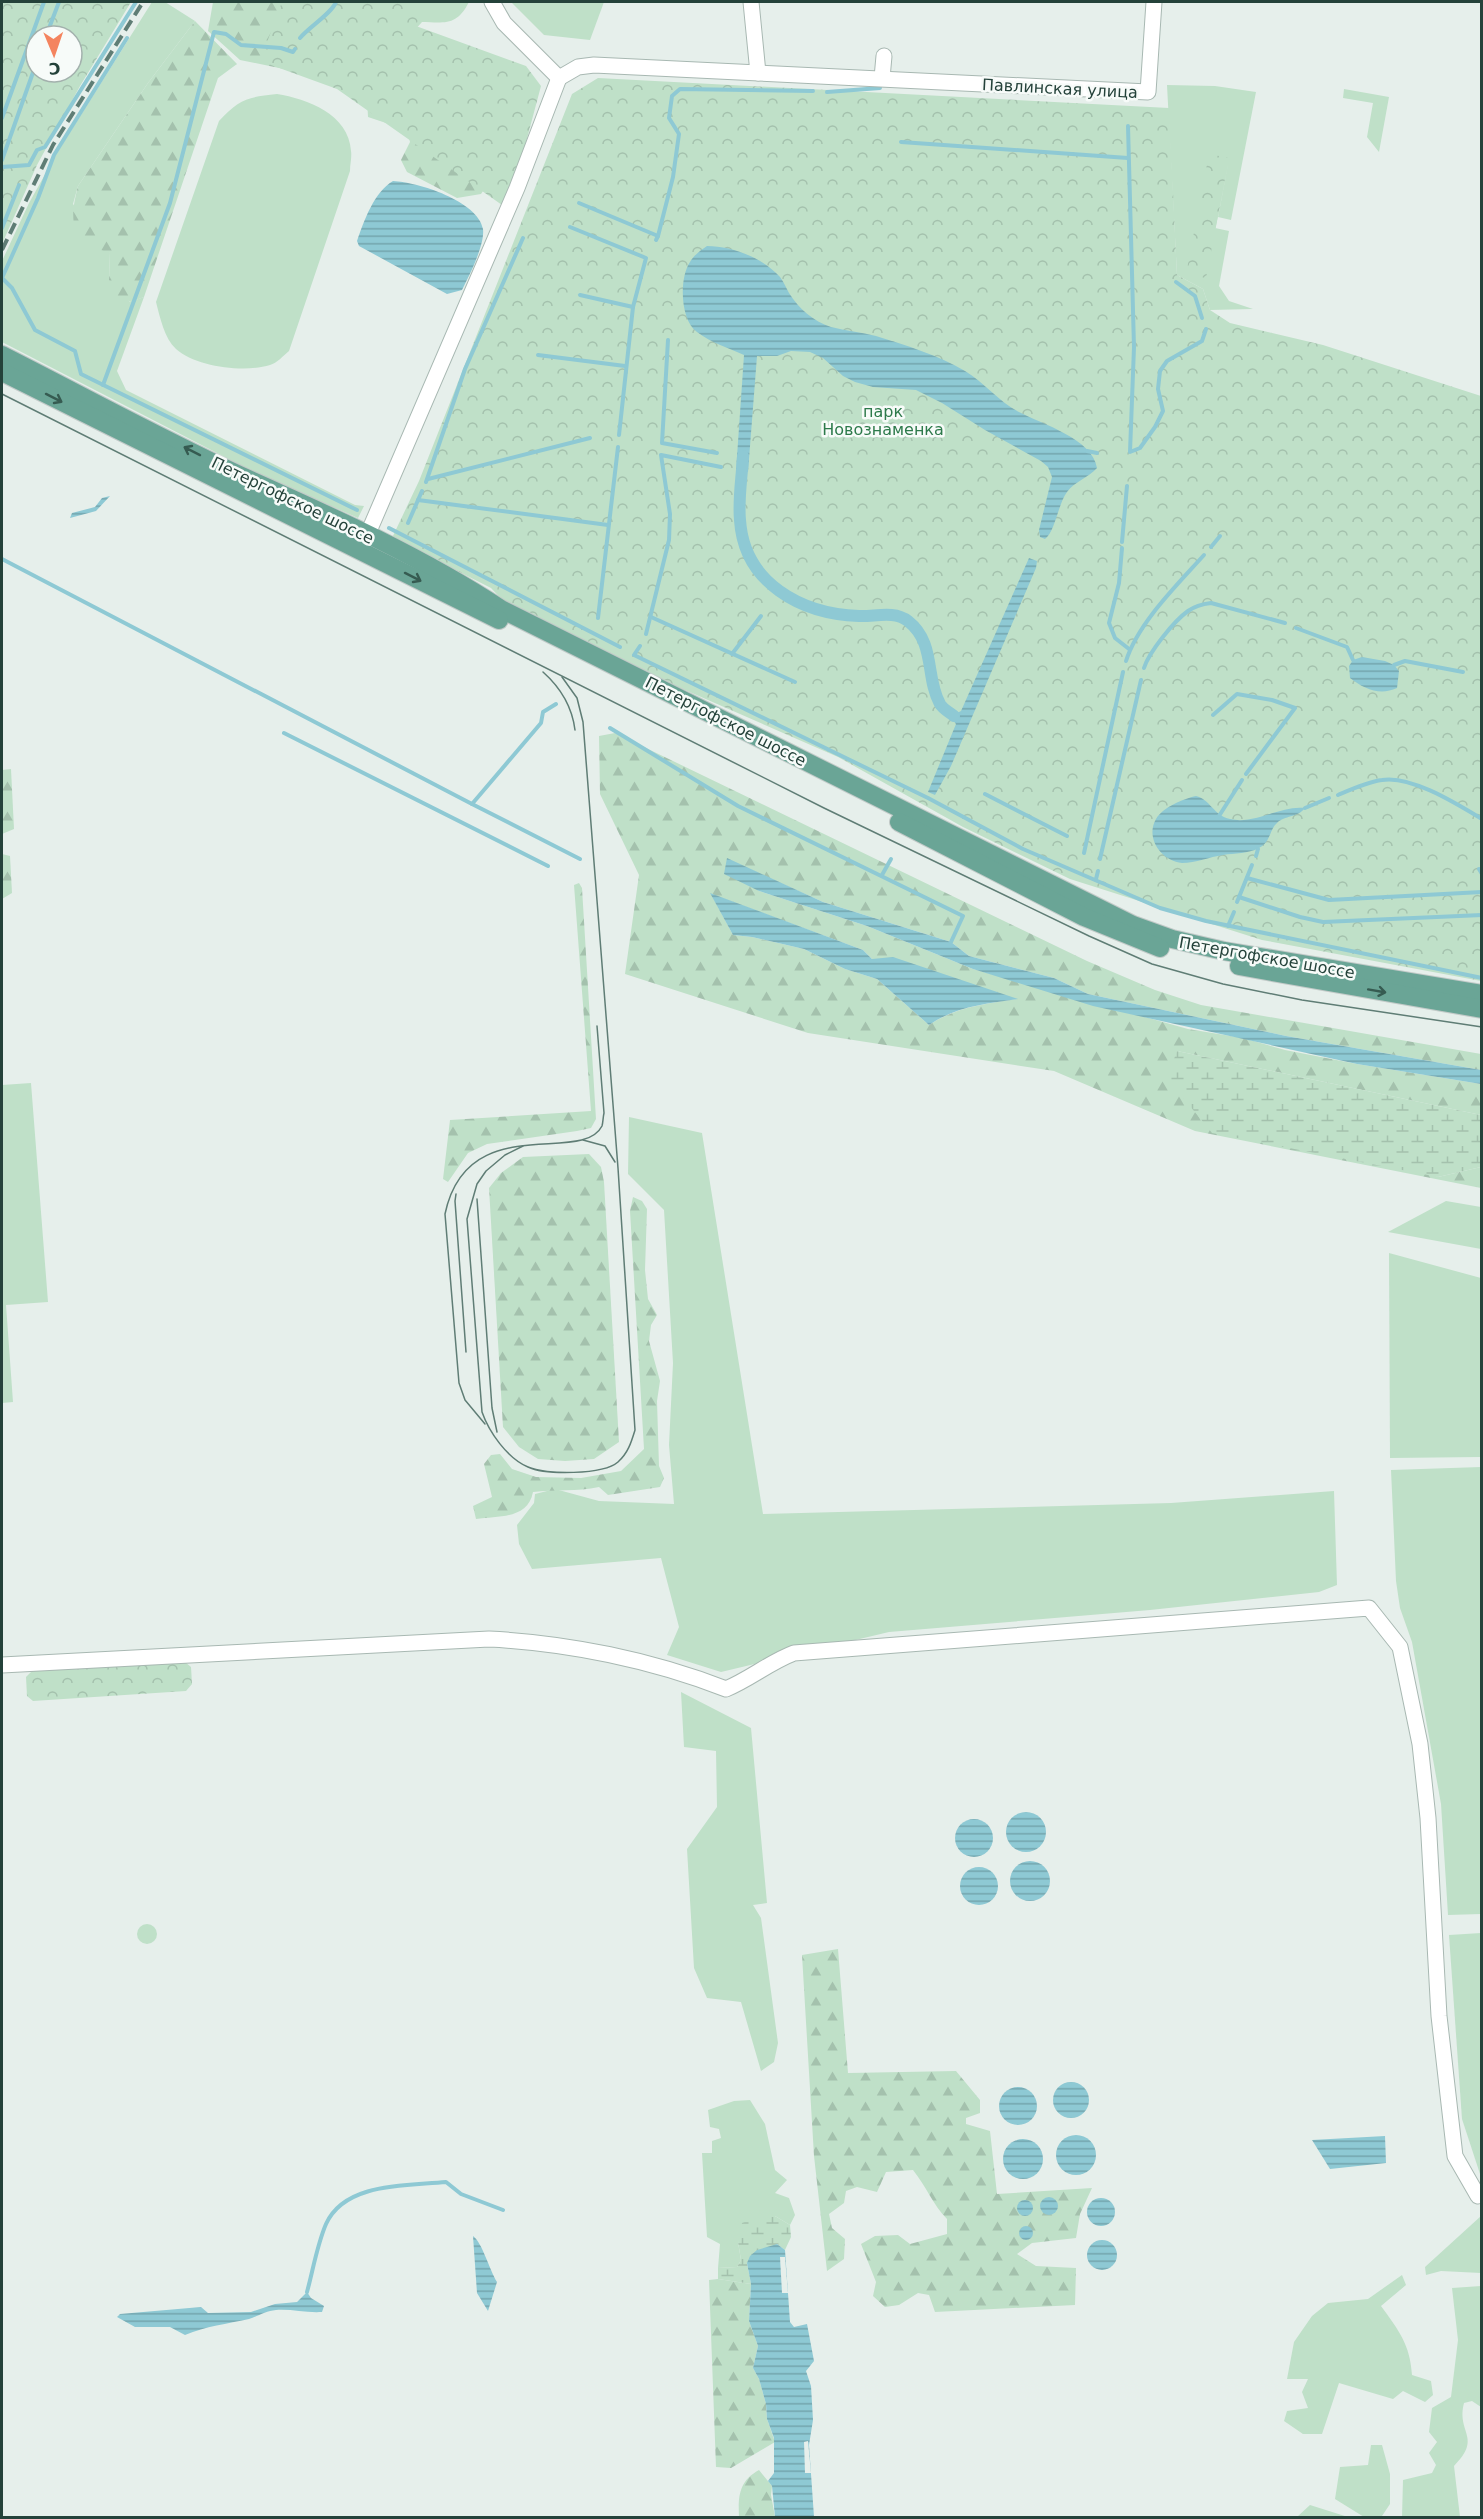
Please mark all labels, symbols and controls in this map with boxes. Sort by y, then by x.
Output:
north arrow [24,24,84,84]
text: С [48,59,61,78]
street label: Павлинская улица [982,75,1138,102]
one-way arrow [44,393,62,404]
park label: парк Новознаменка [822,402,944,439]
one-way arrow [184,445,202,456]
street label: Петергофское шоссе [209,453,377,548]
one-way arrow [404,571,422,583]
street label: Петергофское шоссе [642,673,809,770]
street label: Петергофское шоссе [1178,933,1356,982]
one-way arrow [1367,985,1387,996]

